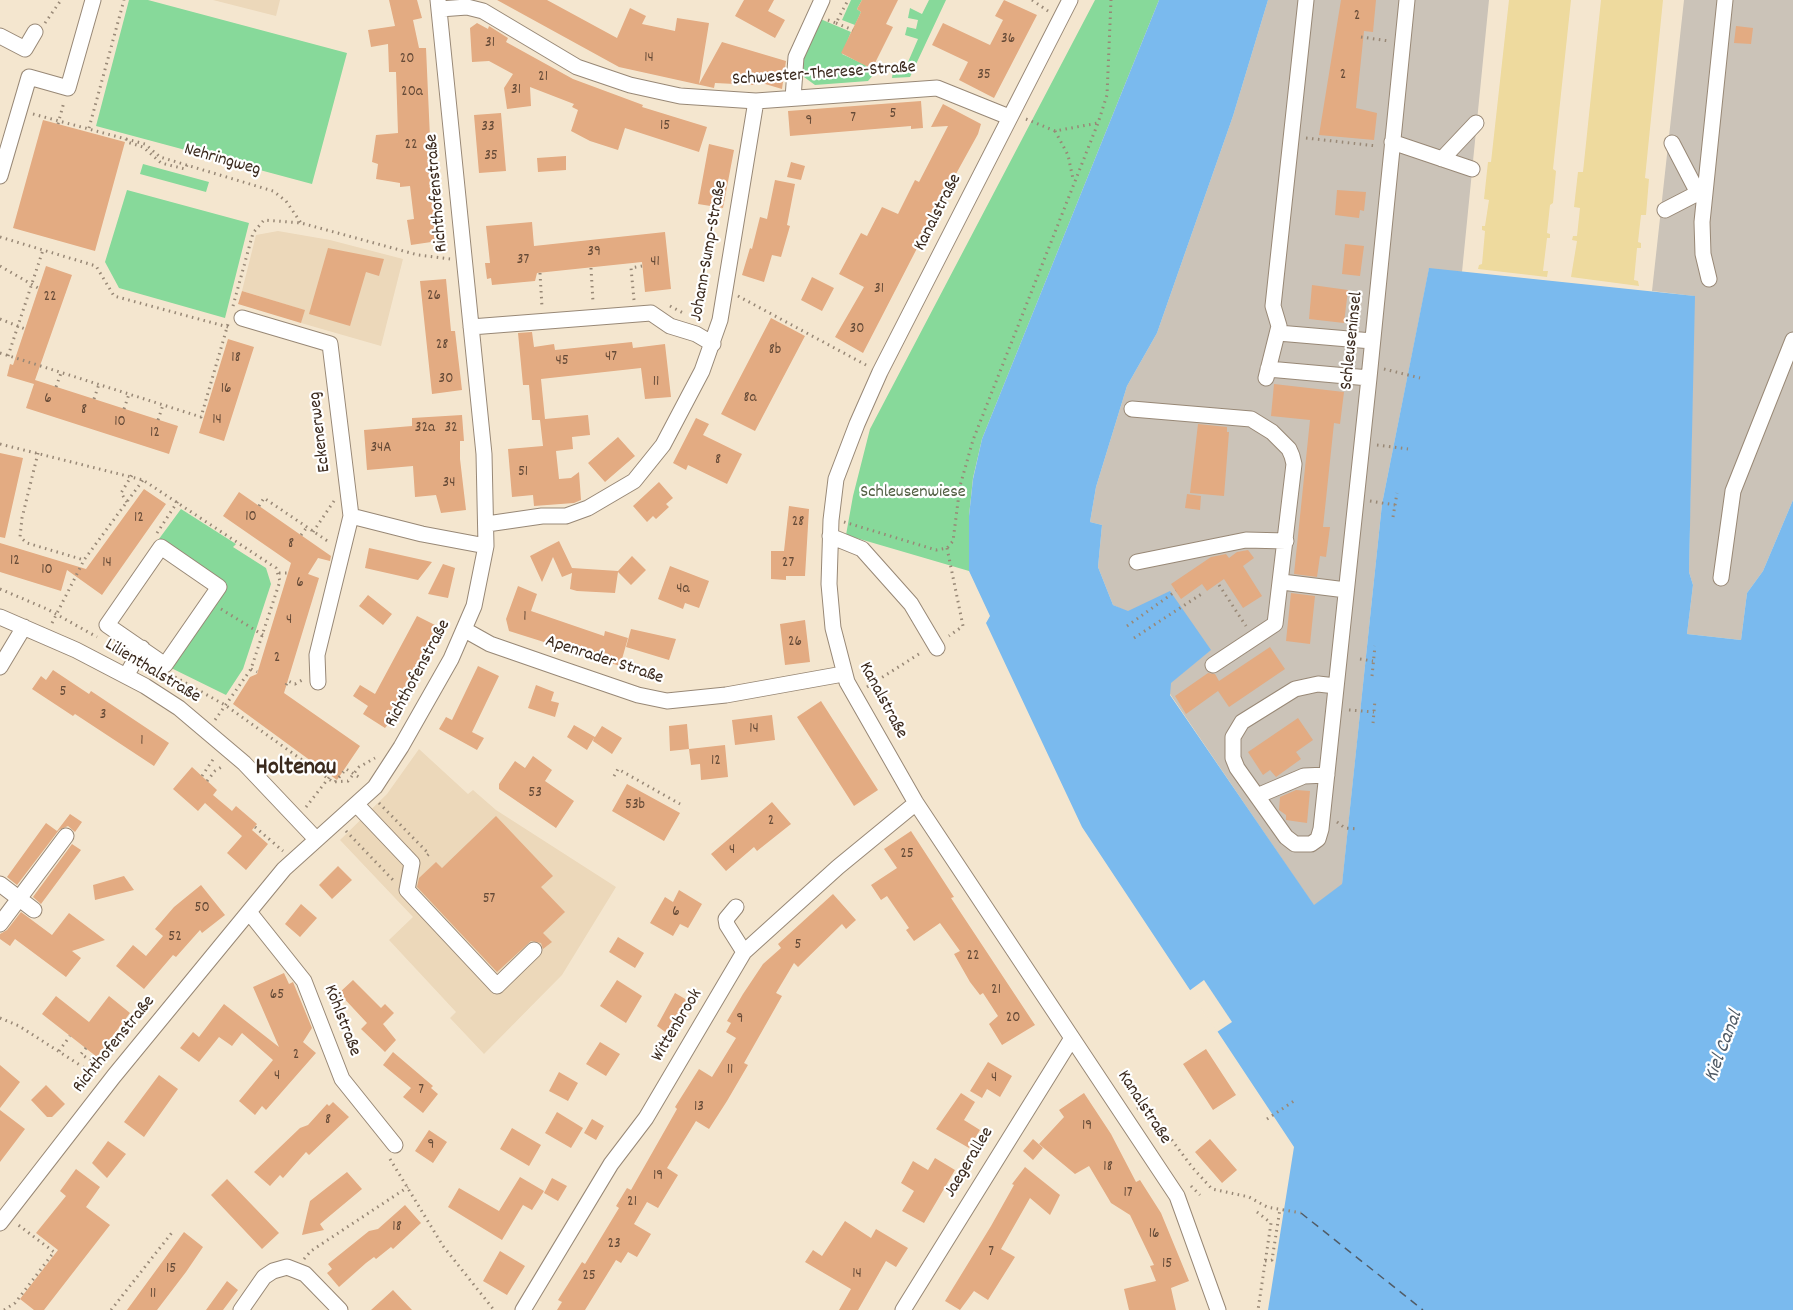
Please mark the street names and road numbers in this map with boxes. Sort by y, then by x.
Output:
street label: Schwester-Therese-Straße [732,58,916,92]
street label: Richthofenstraße [422,133,454,253]
street label: Nehringweg [181,140,263,182]
street label: Kanalstraße [910,171,968,255]
street label: Johann-Sump-Straße [687,179,733,323]
street label: Schleuseninsel [1337,291,1369,391]
street label: Eckenerweg [305,390,337,474]
street label: Richthofenstraße [382,616,456,732]
street label: Apenrader Straße [542,632,666,690]
street label: Lilienthalstraße [100,635,204,709]
street label: Kanalstraße [853,659,911,743]
street label: Köhlstraße [318,982,364,1060]
street label: Wittenbrook [648,986,708,1066]
street label: Richthofenstraße [69,992,161,1098]
street label: Kanalstraße [1111,1067,1175,1149]
street label: Jaegerallee [941,1124,999,1202]

